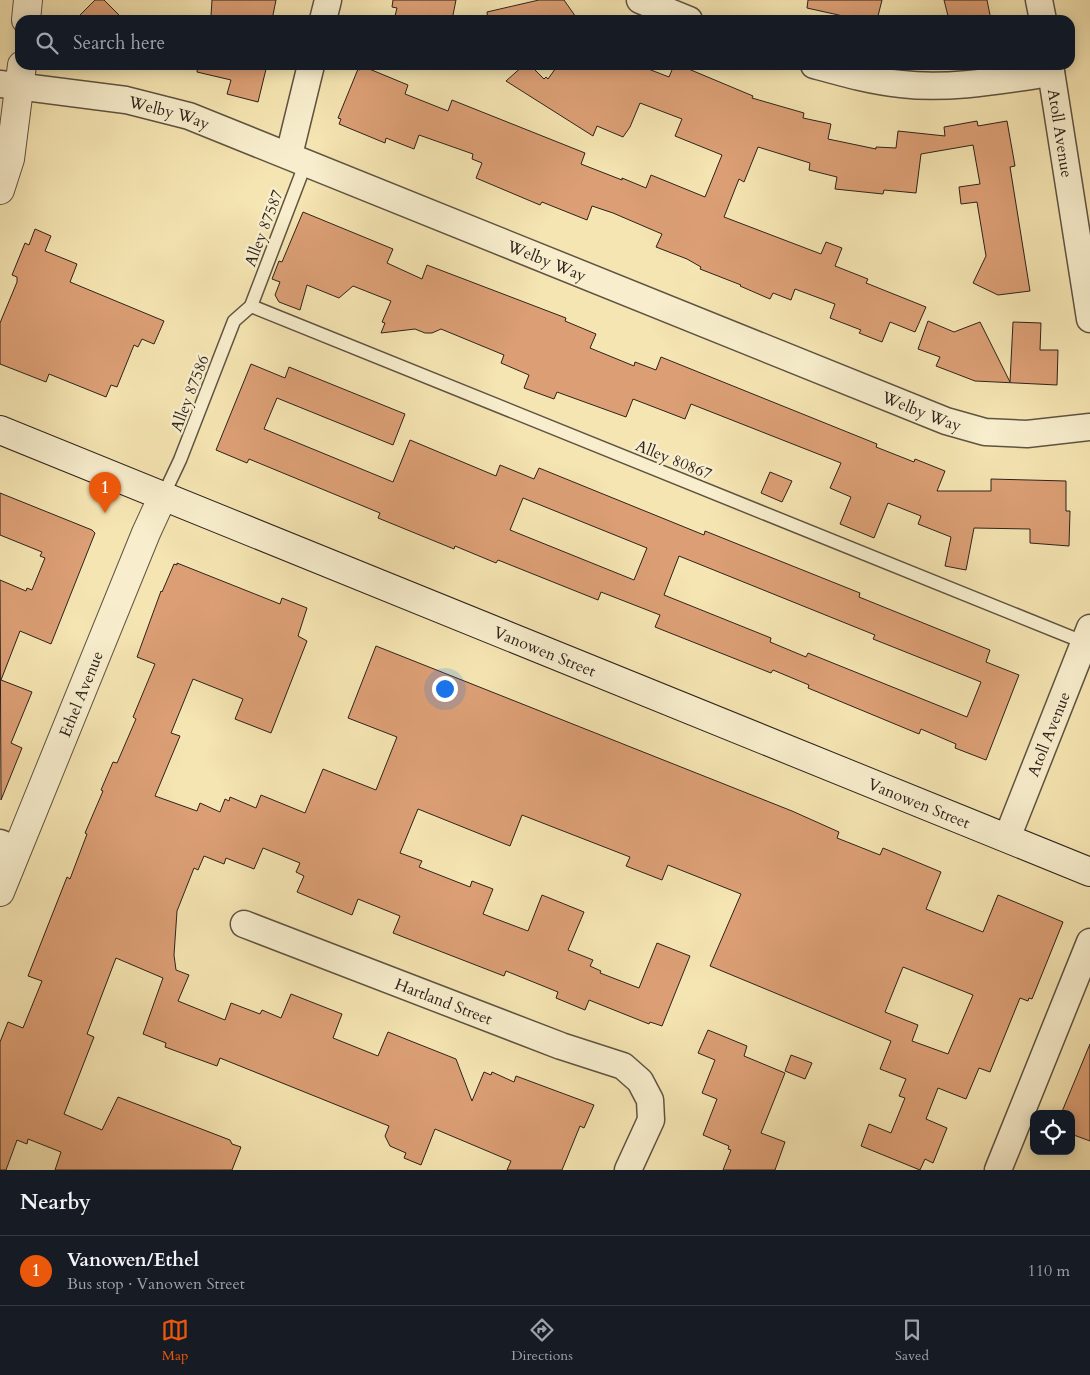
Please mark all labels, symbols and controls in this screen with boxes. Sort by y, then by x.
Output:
search box [15,15,1075,70]
icon: search [33,29,61,57]
text: Search here [73,30,165,56]
street label: Atoll Avenue [1042,87,1078,179]
street label: Welby Way [125,91,213,135]
street label: Alley 87587 [239,187,289,270]
street label: Welby Way [503,235,590,287]
street label: Alley 87586 [165,352,215,435]
street label: Welby Way [878,386,964,437]
street label: Alley 80867 [632,435,715,485]
pin: 1 [89,472,121,513]
street label: Vanowen Street [490,621,599,682]
street label: Ethel Avenue [54,648,109,741]
your location [432,676,458,702]
street label: Atoll Avenue [1022,689,1076,780]
street label: Vanowen Street [865,773,973,834]
street label: Hartland Street [392,973,495,1030]
map controls [1030,1110,1075,1155]
button: locate [1030,1110,1075,1155]
text: Nearby [20,1188,91,1217]
text: Vanowen/Ethel [67,1247,199,1273]
text: 1 [32,1260,40,1282]
text: 110 m [1028,1260,1070,1282]
text: Bus stop · Vanowen Street [67,1273,245,1295]
tab: Map [161,1316,189,1365]
tab: Directions [511,1316,573,1365]
tab: Saved [895,1316,929,1365]

